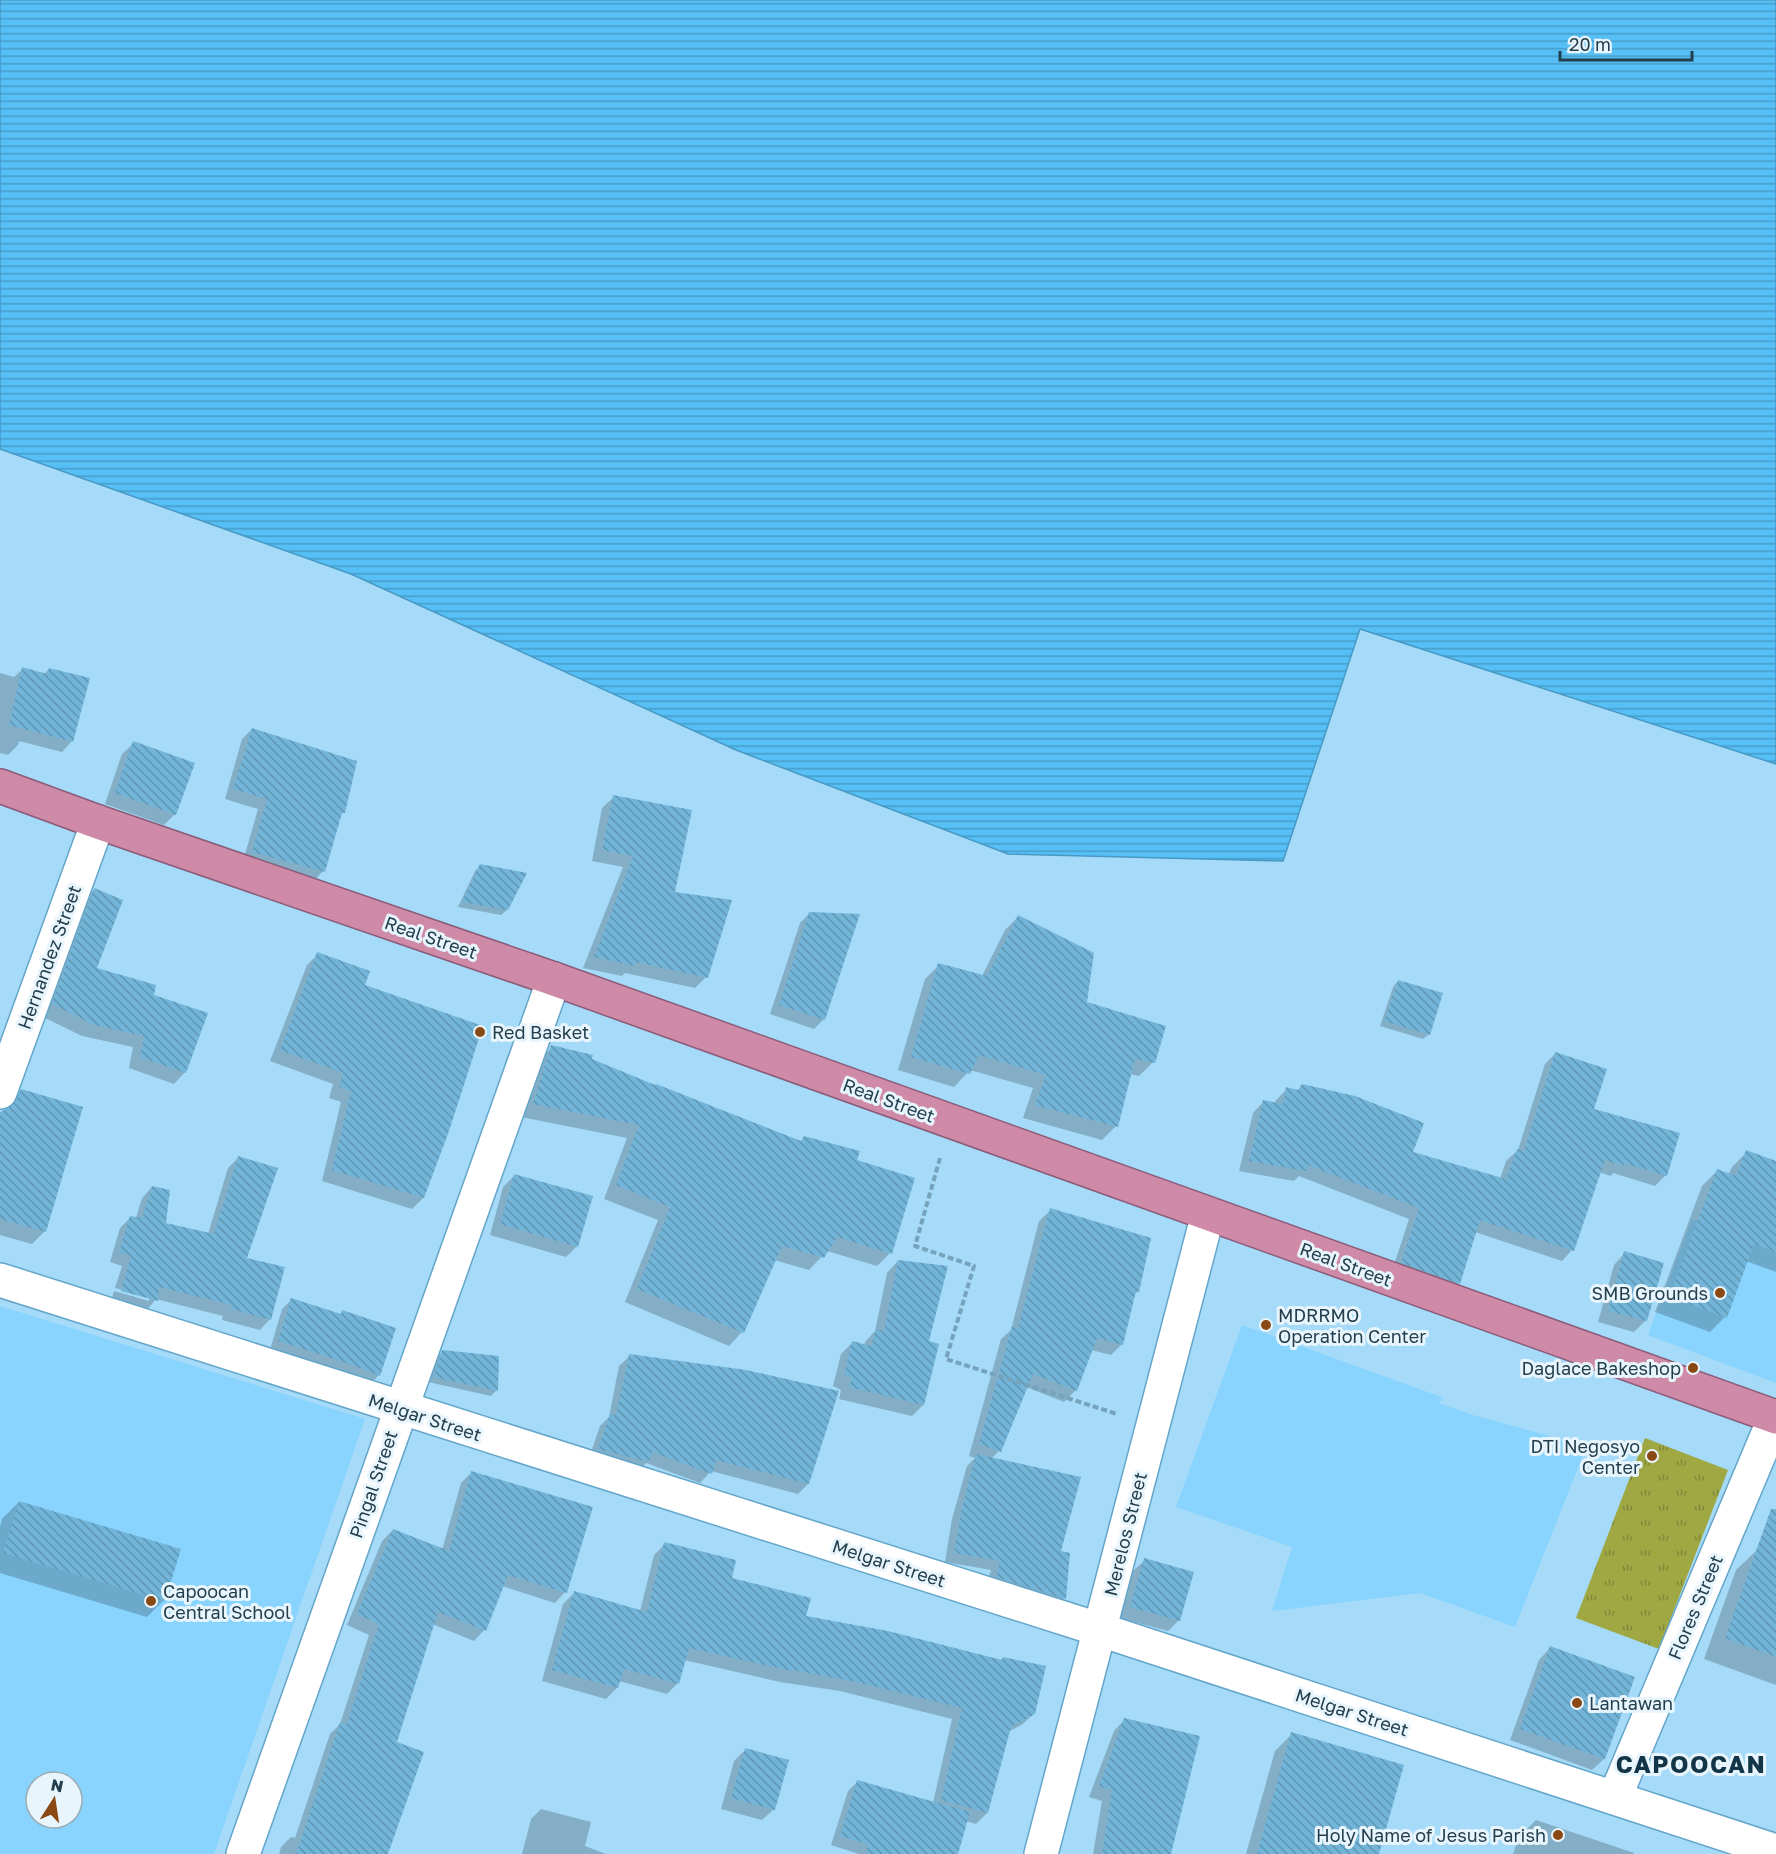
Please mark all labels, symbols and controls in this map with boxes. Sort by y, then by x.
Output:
scale bar [1560,24,1692,62]
text: 20 m [1569,33,1611,55]
street label: Hernandez Street [13,882,85,1032]
street label: Real Street [382,911,480,963]
place label: Red Basket [492,1021,589,1043]
marker: Red Basket [473,1025,487,1039]
street label: Real Street [840,1073,938,1127]
street label: Real Street [1297,1237,1395,1291]
place label: SMB Grounds [1592,1282,1708,1304]
marker: SMB Grounds [1713,1286,1727,1300]
place label: MDRRMO Operation Center [1278,1304,1426,1347]
marker: MDRRMO Operation Center [1259,1318,1273,1332]
place label: Daglace Bakeshop [1522,1357,1681,1379]
marker: Daglace Bakeshop [1686,1361,1700,1375]
street label: Melgar Street [366,1388,484,1446]
street label: Pingal Street [344,1427,402,1541]
place label: DTI Negosyo Center [1530,1435,1640,1478]
marker: DTI Negosyo Center [1645,1449,1659,1463]
street label: Merelos Street [1099,1470,1151,1598]
street label: Melgar Street [830,1534,948,1592]
street label: Flores Street [1663,1551,1727,1663]
place label: Capoocan Central School [163,1580,291,1623]
marker: Capoocan Central School [144,1594,158,1608]
street label: Melgar Street [1293,1683,1411,1741]
place label: Lantawan [1589,1692,1673,1714]
marker: Lantawan [1570,1696,1584,1710]
district label: CAPOOCAN [1616,1749,1766,1778]
north arrow [24,1770,84,1830]
text: N [49,1774,65,1796]
place label: Holy Name of Jesus Parish [1316,1824,1546,1846]
marker: Holy Name of Jesus Parish [1551,1828,1565,1842]

